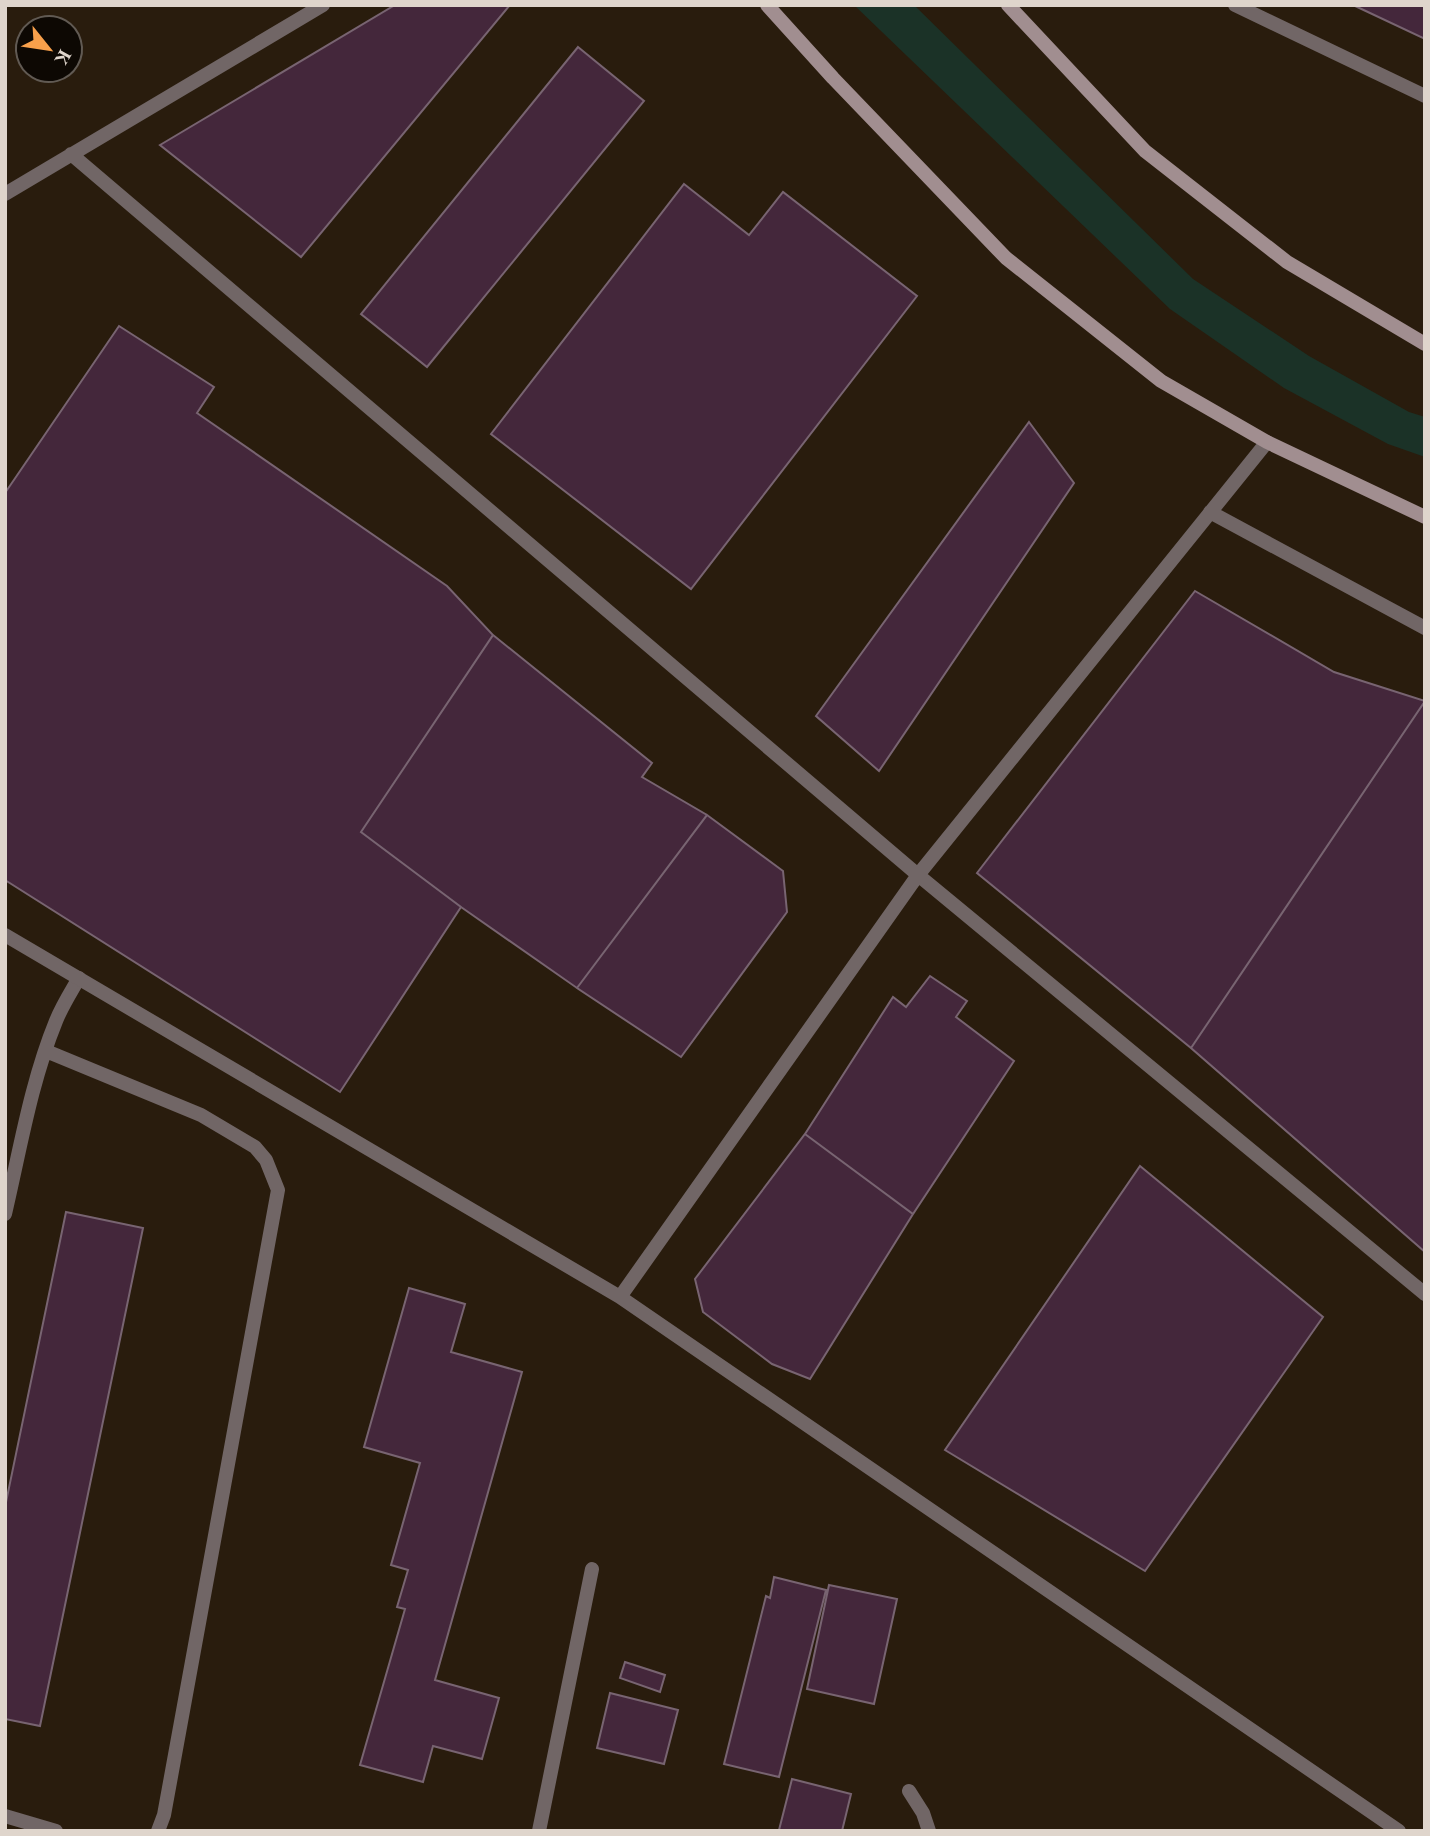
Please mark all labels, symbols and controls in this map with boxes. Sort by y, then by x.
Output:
north arrow [14,14,84,84]
text: K [46,43,79,71]

